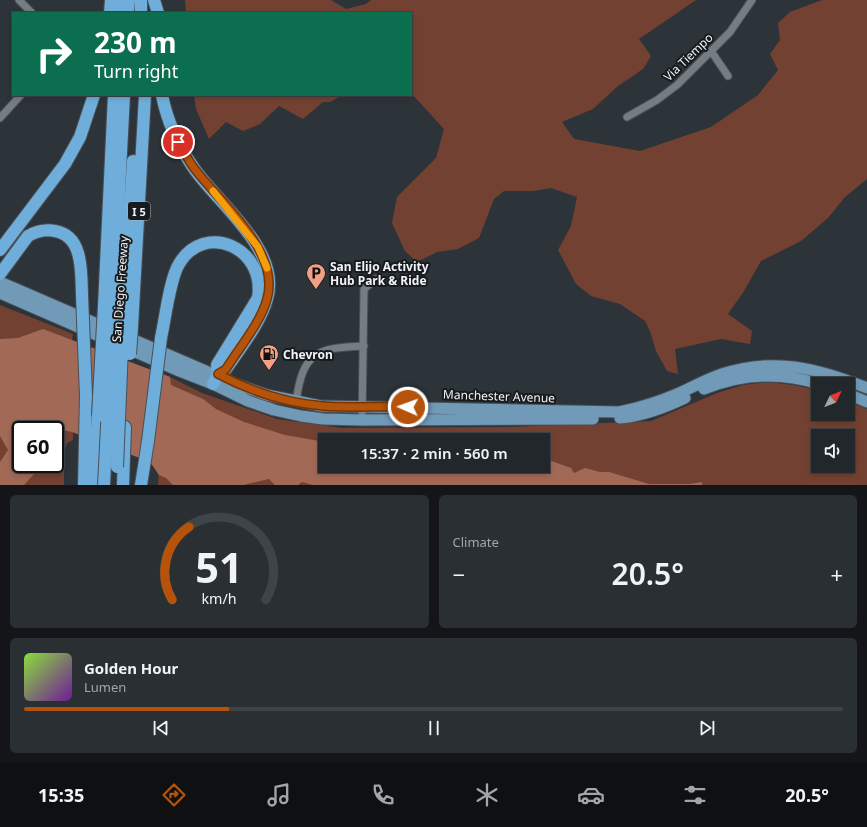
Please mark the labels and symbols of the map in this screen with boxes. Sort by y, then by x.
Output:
street label: Via Tiempo [660,29,716,85]
pin [161,125,195,159]
road number: I 5 [128,202,150,220]
street label: San Diego Freeway [108,234,132,343]
place label: San Elijo Activity Hub Park & Ride [330,258,429,289]
parking icon: San Elijo Activity Hub Park & Ride [305,262,327,290]
fuel station icon: Chevron [258,343,280,371]
place label: Chevron [283,346,333,363]
north arrow [811,377,855,421]
position arrow [387,386,429,428]
street label: Manchester Avenue [443,386,556,406]
speed limit sign: 60 [12,421,64,473]

